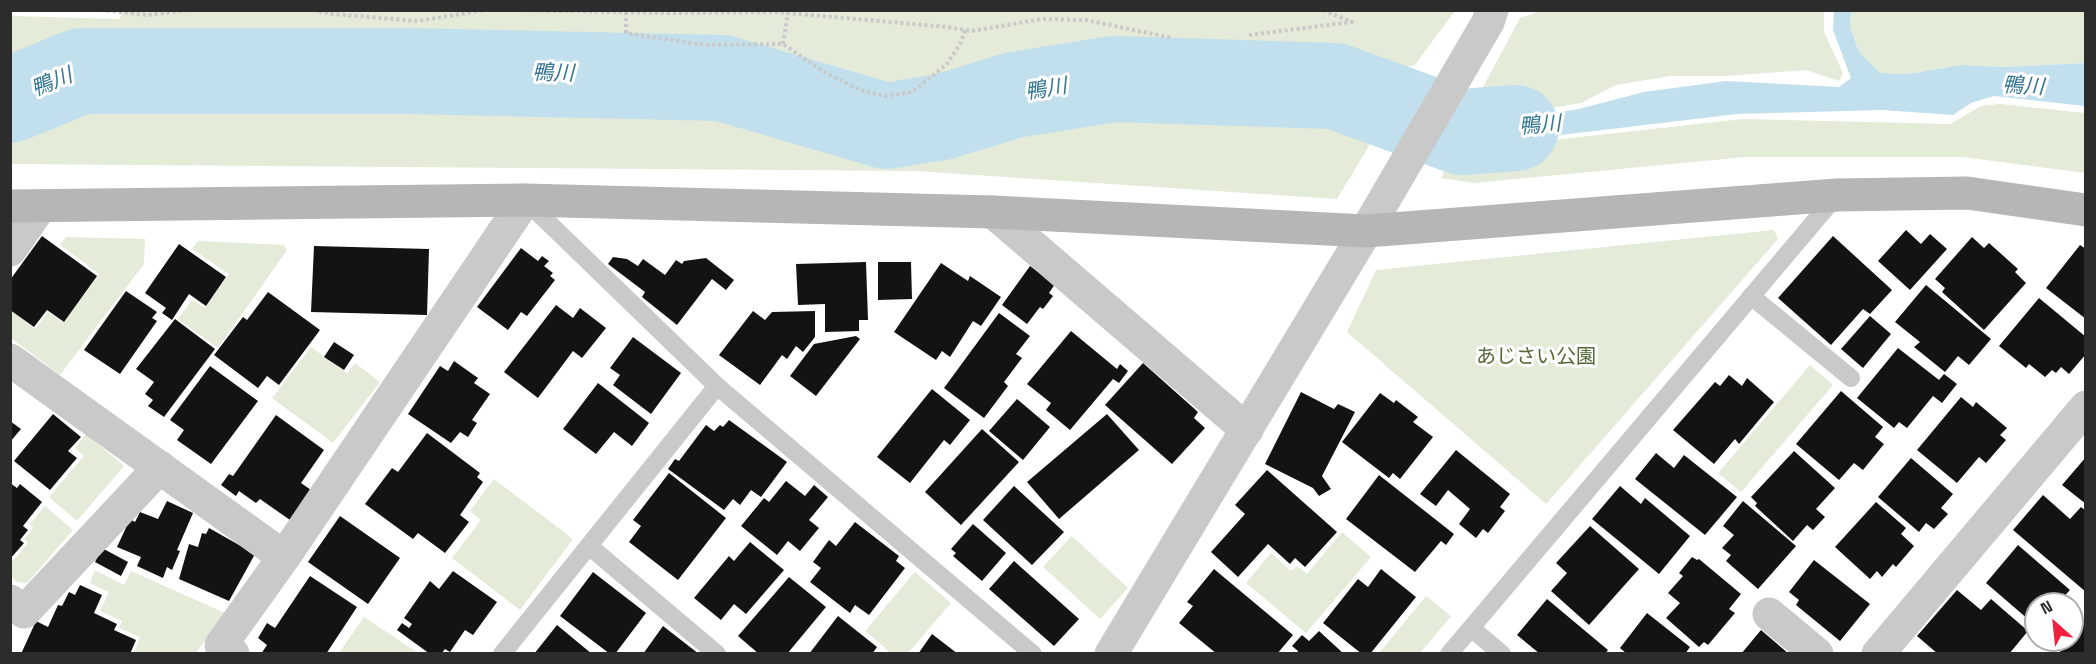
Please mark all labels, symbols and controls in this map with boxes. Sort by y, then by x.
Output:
water label: 鴨川 [532,61,574,87]
water label: 鴨川 [28,63,76,103]
water label: 鴨川 [2001,73,2045,101]
water label: 鴨川 [1023,74,1069,106]
water label: 鴨川 [1518,112,1562,140]
park label: あじさい公園 [1476,346,1596,370]
north arrow [2024,592,2084,652]
text: N [2037,596,2056,619]

